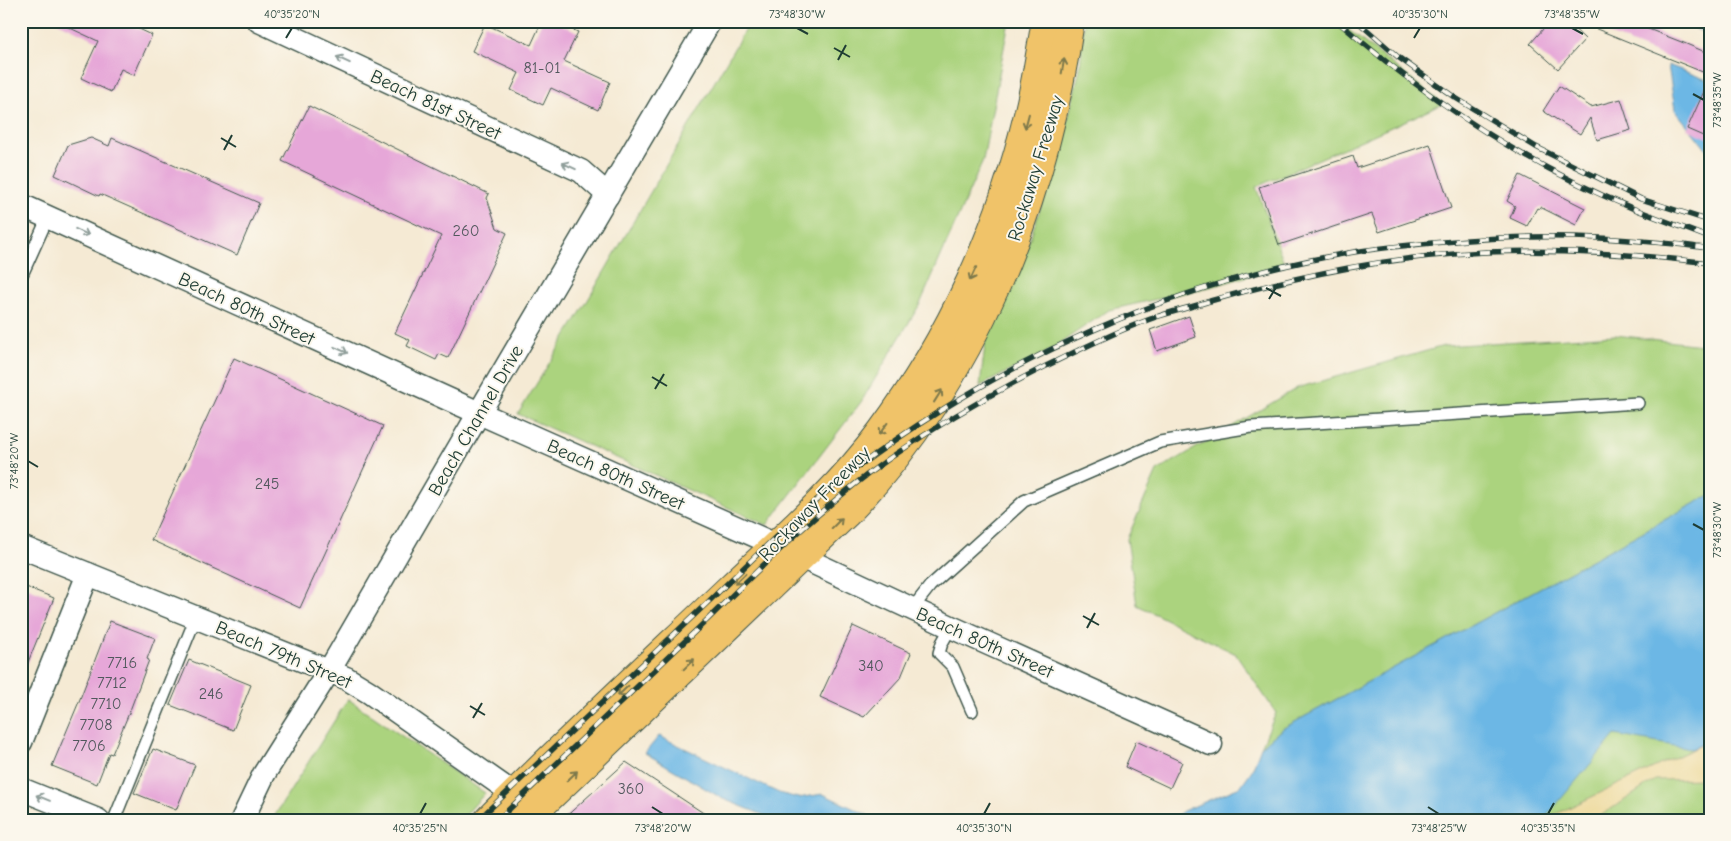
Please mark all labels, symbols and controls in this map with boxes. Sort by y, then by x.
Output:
text: 40°35'20"N [264,7,320,21]
text: 73°48'30"W [769,7,826,21]
text: 40°35'30"N [1392,7,1448,21]
text: 73°48'35"W [1544,7,1600,21]
one-way arrow [336,55,351,65]
house number: 81-01 [523,59,561,77]
one-way arrow [1058,59,1068,75]
street label: Beach 81st Street [367,65,505,145]
text: 73°48'35"W [1710,72,1724,128]
street label: Rockaway Freeway [1003,92,1069,244]
one-way arrow [1022,112,1031,128]
one-way arrow [562,161,577,170]
house number: 260 [453,222,479,240]
one-way arrow [74,227,89,237]
one-way arrow [968,266,978,281]
street label: Beach 80th Street [175,268,319,350]
street label: Beach Channel Drive [424,341,528,500]
one-way arrow [333,346,348,356]
one-way arrow [933,390,943,404]
one-way arrow [878,422,888,436]
text: 73°48'20"W [7,432,21,489]
street label: Beach 80th Street [544,435,688,515]
street label: Rockaway Freeway [754,441,875,566]
house number: 245 [255,475,279,493]
text: 73°48'30"W [1710,501,1724,558]
one-way arrow [830,517,843,529]
one-way arrow [734,573,747,585]
street label: Beach 80th Street [913,603,1057,683]
street label: Beach 79th Street [212,616,355,694]
house number: 7716 [107,654,137,672]
house number: 340 [858,657,884,675]
one-way arrow [683,658,696,670]
house number: 7712 [97,674,127,692]
house number: 246 [199,685,223,703]
one-way arrow [616,685,629,697]
house number: 7710 [90,695,122,713]
house number: 7708 [79,716,113,734]
house number: 7706 [72,737,106,755]
one-way arrow [565,770,578,782]
house number: 360 [618,780,644,798]
one-way arrow [36,792,51,802]
text: 40°35'25"N [393,821,447,835]
text: 73°48'20"W [635,821,692,835]
text: 40°35'30"N [956,821,1012,835]
text: 73°48'25"W [1411,821,1467,835]
text: 40°35'35"N [1521,821,1575,835]

